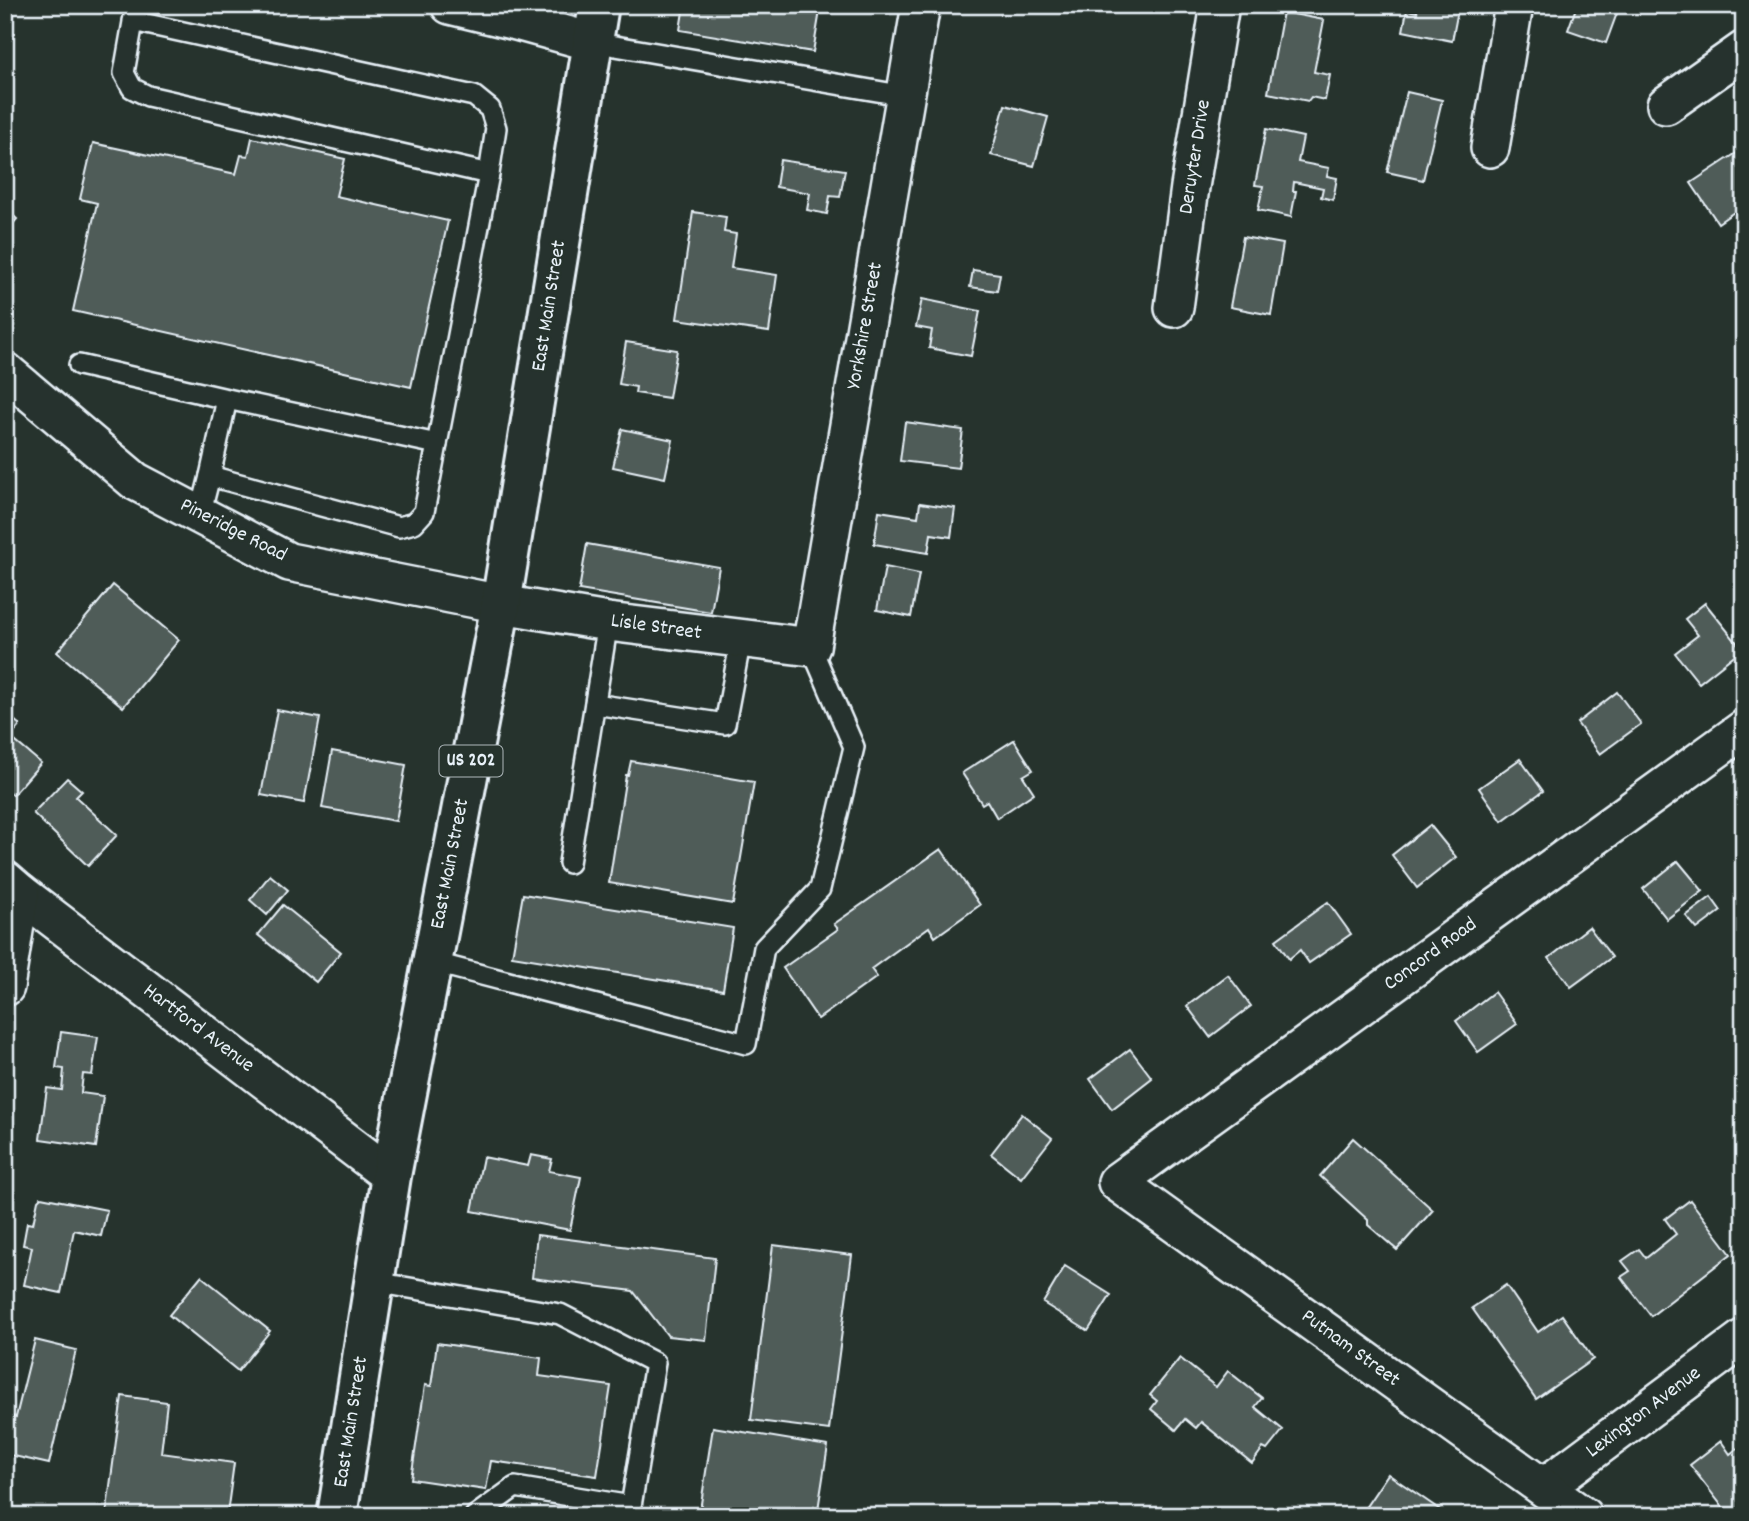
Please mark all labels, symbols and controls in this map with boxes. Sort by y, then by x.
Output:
street label: Deruyter Drive [1172,98,1220,216]
street label: East Main Street [525,238,575,374]
street label: Yorkshire Street [840,260,892,392]
street label: Pineridge Road [174,491,292,571]
street label: Lisle Street [609,607,704,649]
road number: US 202 [440,746,503,776]
street label: East Main Street [424,796,478,932]
street label: Concord Road [1378,911,1484,999]
street label: Hartford Avenue [136,977,260,1081]
street label: Putnam Street [1294,1303,1406,1395]
street label: East Main Street [327,1354,377,1490]
street label: Lexington Avenue [1580,1360,1708,1466]

